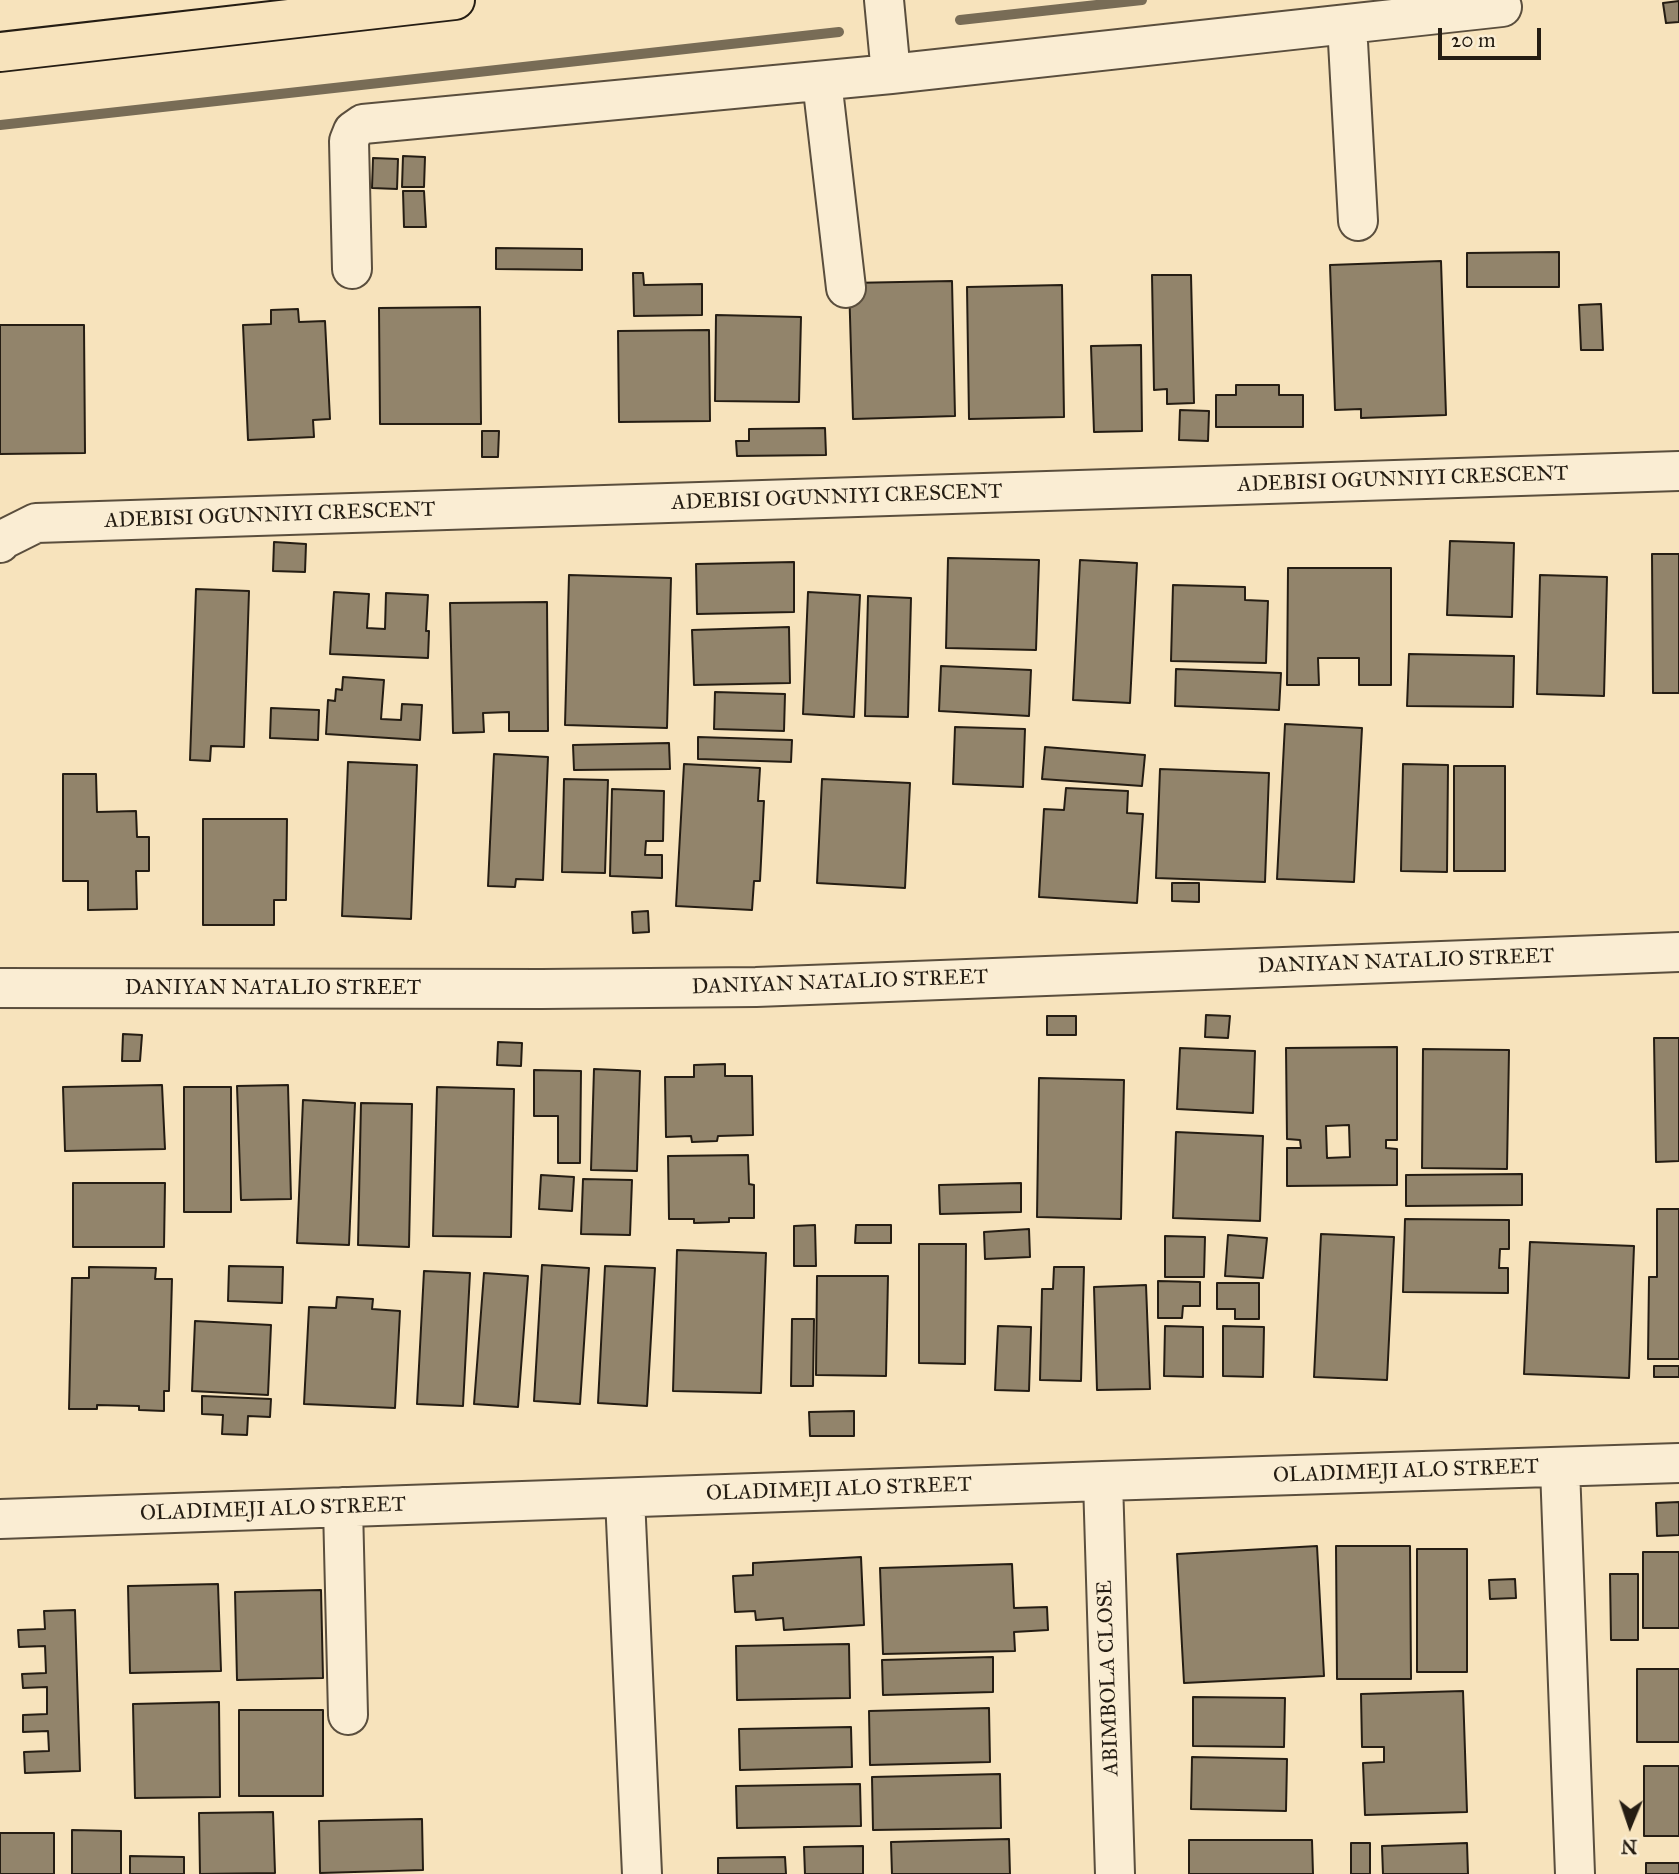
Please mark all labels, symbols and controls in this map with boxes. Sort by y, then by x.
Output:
scale bar [1441,14,1544,58]
text: 20 m [1451,27,1496,53]
street label: ADEBISI OGUNNIYI CRESCENT [1237,462,1569,498]
street label: ADEBISI OGUNNIYI CRESCENT [671,480,1003,516]
street label: ADEBISI OGUNNIYI CRESCENT [104,498,436,534]
street label: DANIYAN NATALIO STREET [1257,944,1555,980]
street label: DANIYAN NATALIO STREET [691,965,989,1001]
street label: DANIYAN NATALIO STREET [125,976,421,1002]
street label: OLADIMEJI ALO STREET [1273,1455,1539,1489]
street label: OLADIMEJI ALO STREET [706,1473,972,1507]
street label: OLADIMEJI ALO STREET [140,1493,406,1527]
street label: ABIMBOLA CLOSE [1093,1580,1125,1776]
north arrow [1595,1790,1665,1860]
text: N [1621,1835,1638,1858]

